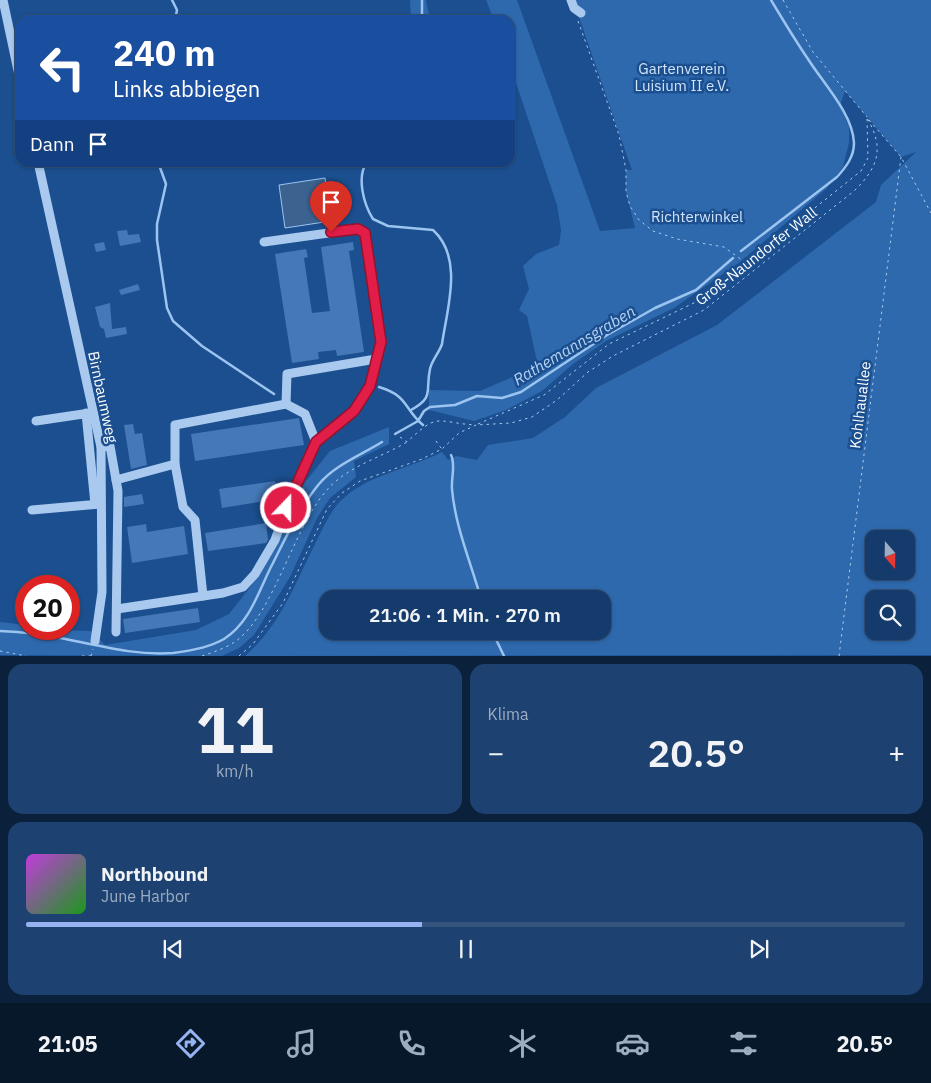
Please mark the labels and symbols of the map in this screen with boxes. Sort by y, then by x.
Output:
park label: Gartenverein Luisium II e.V. [635,59,729,95]
pin [310,181,352,232]
street label: Groß-Naundorfer Wall [691,203,821,309]
park label: Richterwinkel [651,207,743,226]
water label: Rathemannsgraben [509,301,639,389]
street label: Birnbaumweg [84,349,122,445]
street label: Kohlhauallee [845,360,875,450]
position arrow [259,481,311,533]
north arrow [865,530,915,580]
speed limit sign: 20 [15,575,80,640]

